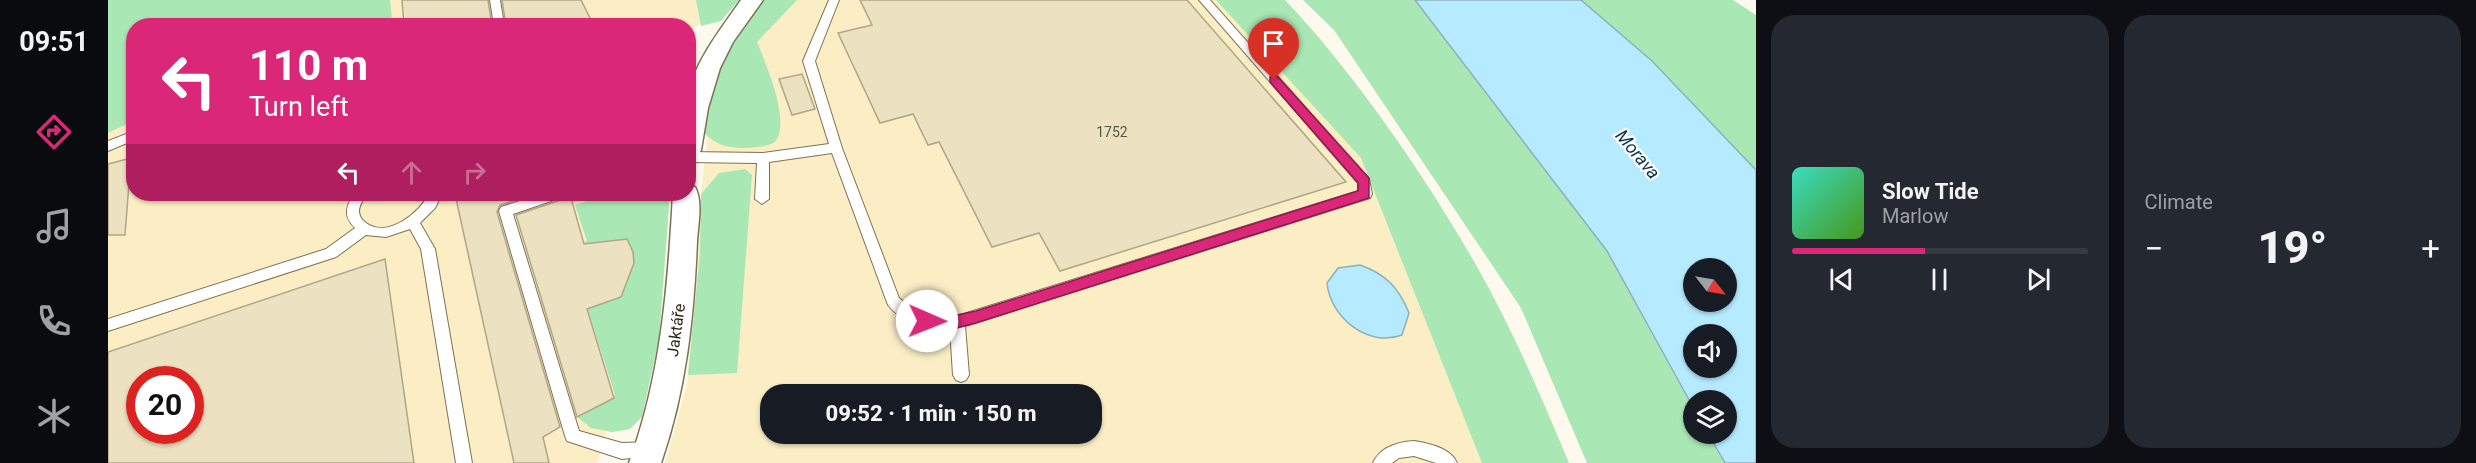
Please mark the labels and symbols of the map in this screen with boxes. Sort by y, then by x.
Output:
pin [1248,18,1299,80]
house number: 1752 [1096,124,1128,140]
water label: Morava [1611,125,1665,183]
north arrow [1683,258,1737,312]
position arrow [895,289,959,353]
street label: Jaktáře [663,302,689,358]
speed limit sign: 20 [126,366,204,444]

